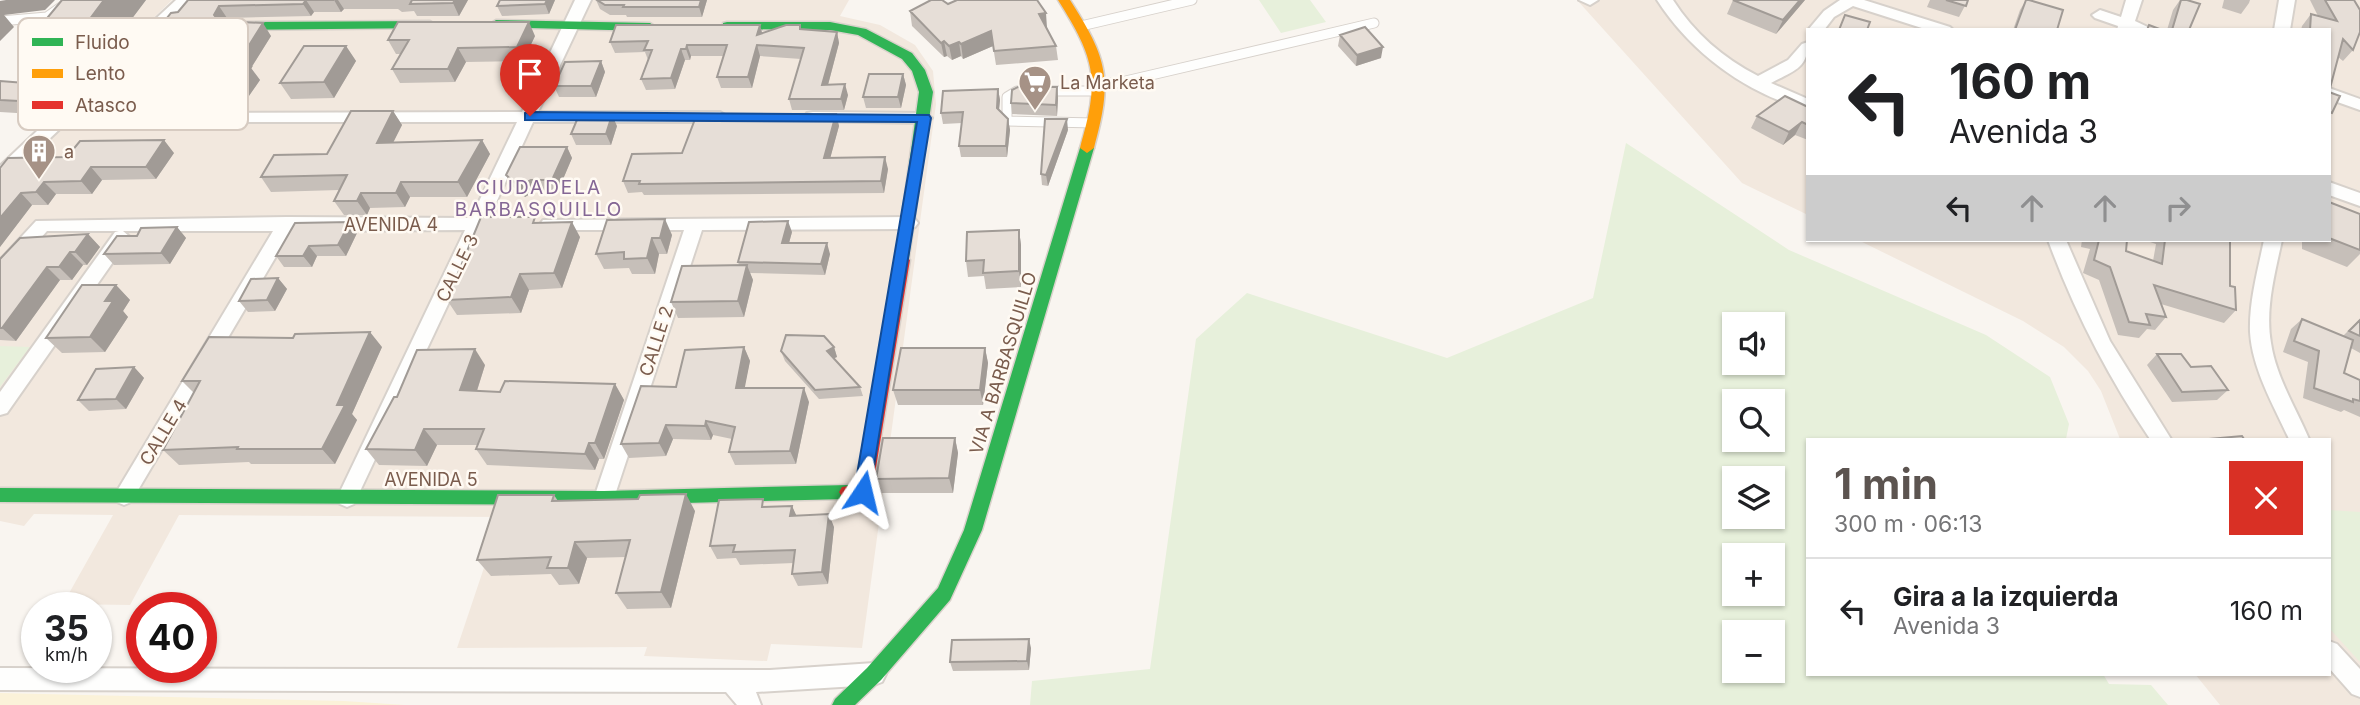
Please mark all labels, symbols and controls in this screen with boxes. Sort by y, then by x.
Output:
legend [18,18,248,130]
text: Fluido [75,31,130,54]
pin [500,44,560,116]
text: 160 m [1949,52,2091,111]
icon: arrive [511,55,549,93]
icon: left [1834,56,1925,147]
text: Lento [75,62,125,85]
supermarket icon: La Marketa [1016,63,1054,112]
place label: La Marketa [1060,72,1155,93]
text: Atasco [75,94,137,117]
text: Avenida 3 [1949,112,2098,151]
building icon: a [20,132,58,181]
place label: a [64,141,74,162]
district label: CIUDADELA BARBASQUILLO [455,176,623,221]
icon: left [1940,189,1978,227]
icon: ahead [2013,189,2051,227]
icon: ahead [2086,189,2124,227]
icon: right [2159,189,2197,227]
street label: AVENIDA 4 [344,214,438,235]
street label: CALLE 3 [432,231,482,305]
street label: VIA A BARBASQUILLO [965,269,1041,457]
street label: CALLE 2 [635,303,677,379]
map controls [1722,312,1785,683]
button: sound [1722,312,1785,375]
button: search [1722,389,1785,452]
street label: CALLE 4 [135,395,191,469]
position arrow [826,455,900,529]
text: 1 min [1834,458,1938,509]
button: close [2229,461,2303,535]
button: layers [1722,466,1785,529]
street label: AVENIDA 5 [384,469,478,490]
text: 300 m · 06:13 [1834,510,1982,538]
button: + [1722,543,1785,606]
text: Gira a la izquierda [1893,581,2119,612]
speed limit sign: 40 [126,592,217,683]
icon: left [1834,592,1872,630]
text: 160 m [2230,595,2303,626]
text: 35 [44,607,89,649]
text: Avenida 3 [1893,612,2000,640]
button: − [1722,620,1785,683]
text: km/h [45,644,88,665]

